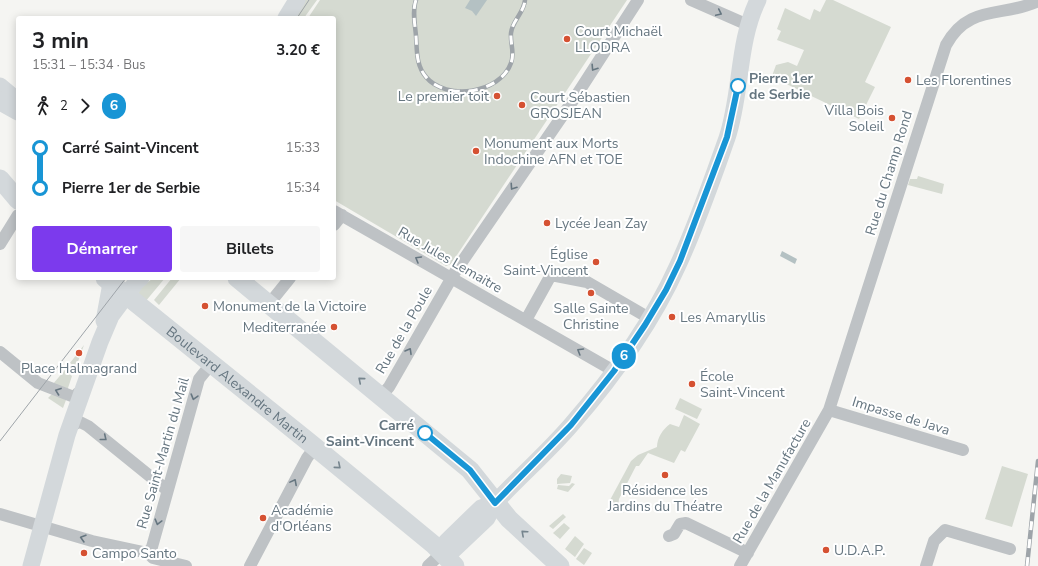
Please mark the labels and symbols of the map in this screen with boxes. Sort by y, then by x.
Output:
one-way arrow [715,8,722,16]
place label: Court Michaël LLODRA [575,22,663,57]
marker: Court Michaël LLODRA [562,34,572,44]
one-way arrow [591,64,599,71]
place label: Pierre 1er de Serbie [749,69,814,104]
place label: Les Florentines [916,71,1012,90]
marker: Les Florentines [903,75,913,85]
marker: Pierre 1er de Serbie [730,78,746,94]
place label: Le premier toit [398,87,489,106]
place label: Court Sébastien GROSJEAN [530,88,630,123]
marker: Le premier toit [492,91,502,101]
marker: Court Sébastien GROSJEAN [517,100,527,110]
place label: Villa Bois Soleil [824,101,885,136]
street label: Rue du Champ Rond [861,108,917,238]
marker: Villa Bois Soleil [887,113,897,123]
place label: Monument aux Morts Indochine AFN et TOE [484,134,623,169]
marker: Monument aux Morts Indochine AFN et TOE [471,146,481,156]
one-way arrow [510,183,518,190]
place label: Lycée Jean Zay [555,214,648,233]
marker: Lycée Jean Zay [542,218,552,228]
street label: Rue Jules Lemaitre [394,222,506,298]
place label: Église Saint-Vincent [503,245,588,280]
one-way arrow [415,256,422,263]
marker: Église Saint-Vincent [591,257,601,267]
street label: Rue de la Poule [371,283,437,377]
marker: Salle Sainte Christine [586,288,596,298]
place label: Monument de la Victoire [213,297,366,316]
place label: Salle Sainte Christine [554,299,628,334]
marker: Monument de la Victoire [200,301,210,311]
place label: Les Amaryllis [680,308,766,327]
marker: Les Amaryllis [667,312,677,322]
place label: Mediterranée [243,318,326,337]
street label: Boulevard Alexandre Martin [162,322,312,448]
marker: Mediterranée [329,322,339,332]
line badge: 6 [611,343,637,369]
marker: Place Halmagrand [74,348,84,358]
one-way arrow [404,348,411,356]
one-way arrow [577,348,584,355]
place label: Place Halmagrand [21,359,137,378]
place label: École Saint-Vincent [700,367,785,402]
street label: Rue Saint-Martin du Mail [132,374,194,531]
one-way arrow [359,378,366,385]
marker: École Saint-Vincent [687,379,697,389]
one-way arrow [54,388,61,396]
street label: Impasse de Java [850,392,952,440]
one-way arrow [190,393,199,400]
street label: Rue de la Manufacture [728,415,816,547]
place label: Carré Saint-Vincent [326,416,415,451]
marker: Carré Saint-Vincent [417,425,433,441]
one-way arrow [99,434,106,441]
one-way arrow [334,462,341,469]
marker: Résidence les Jardins du Théatre [660,470,670,480]
one-way arrow [289,479,297,486]
place label: Résidence les Jardins du Théatre [607,481,722,516]
place label: Académie d'Orléans [271,501,333,536]
marker: Académie d'Orléans [258,513,268,523]
one-way arrow [155,519,163,525]
one-way arrow [521,530,528,537]
one-way arrow [80,535,86,543]
place label: U.D.A.P. [834,541,885,560]
place label: Campo Santo [92,544,177,563]
marker: U.D.A.P. [821,545,831,555]
marker: Campo Santo [79,548,89,558]

